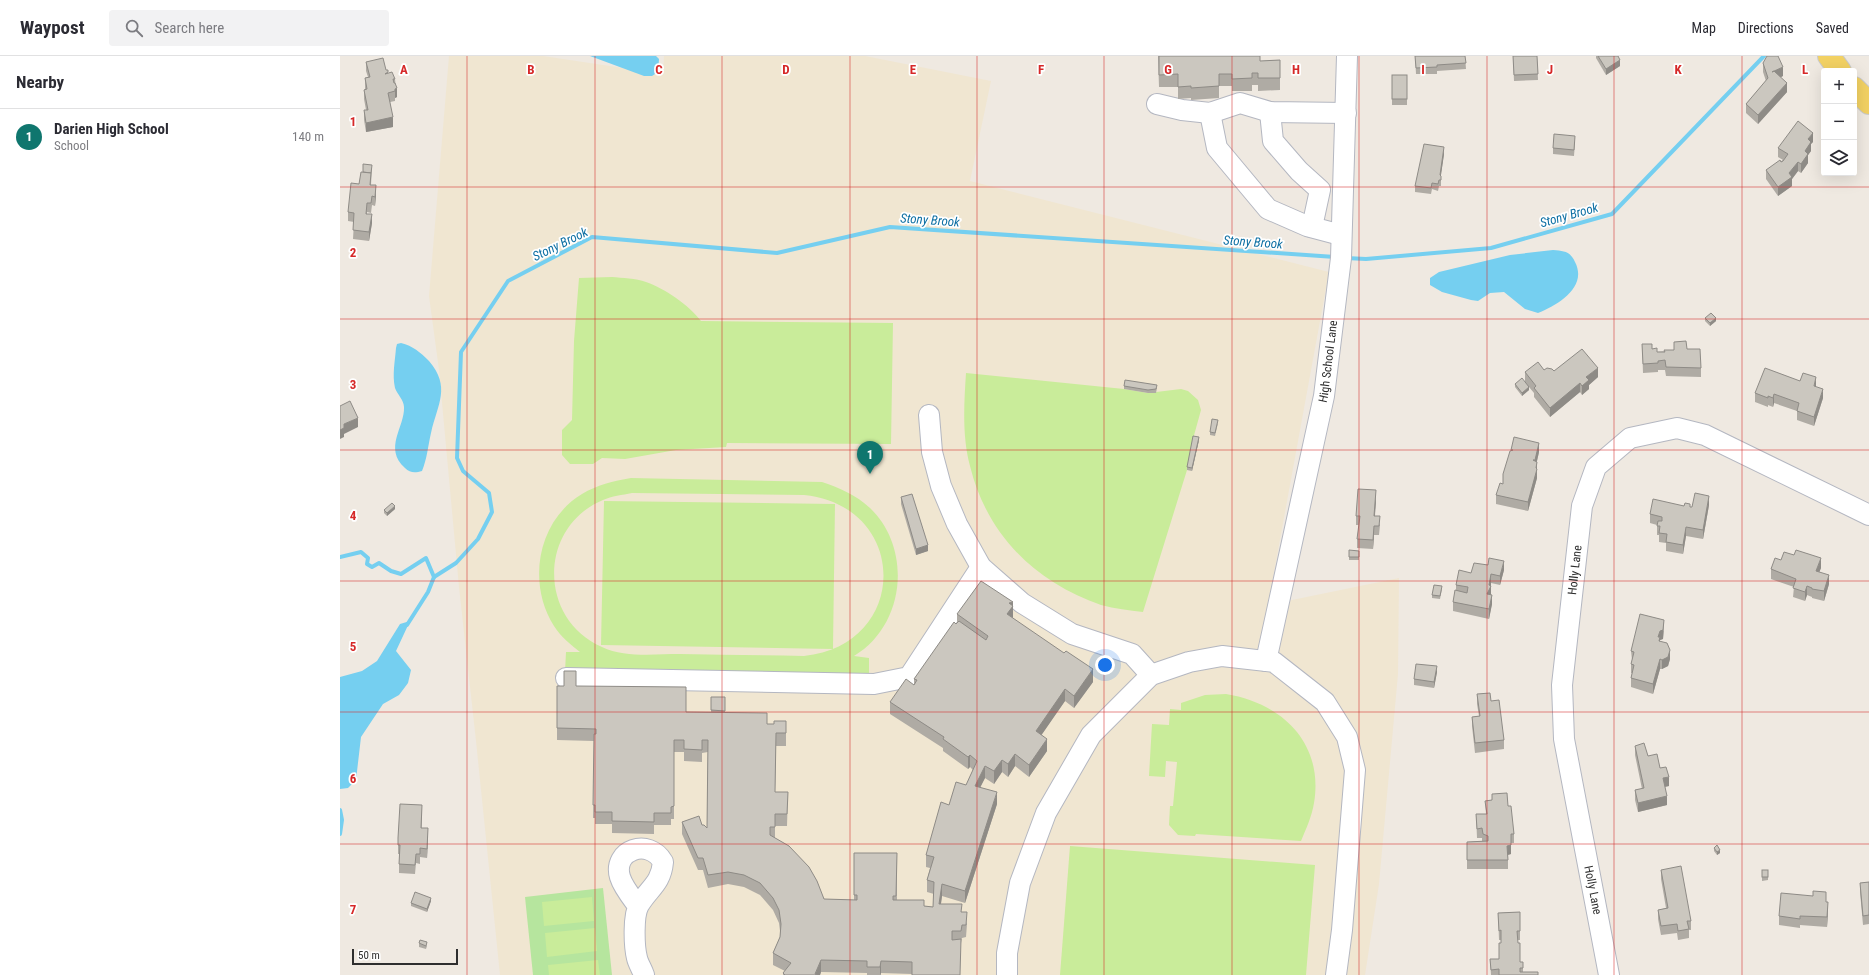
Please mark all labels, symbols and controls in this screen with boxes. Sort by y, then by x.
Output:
search box [109,10,389,46]
text: Waypost [20,16,85,39]
icon: search [123,17,145,39]
text: Search here [155,19,224,37]
text: Map [1692,20,1716,36]
text: Directions [1738,20,1794,36]
text: Saved [1816,20,1849,36]
text: A [400,62,408,77]
text: B [527,62,535,77]
text: C [655,62,663,77]
text: D [782,62,790,77]
text: E [910,62,917,77]
text: F [1038,62,1044,77]
text: G [1164,62,1172,77]
text: H [1292,62,1300,77]
text: I [1421,62,1425,77]
text: J [1547,62,1553,77]
text: K [1674,62,1682,77]
text: L [1802,62,1808,77]
map controls [1821,68,1857,176]
button: + [1821,68,1857,104]
text: Nearby [16,72,64,92]
button: − [1821,104,1857,140]
text: 1 [350,114,356,129]
text: Darien High School [54,120,169,138]
text: 1 [26,129,32,144]
text: 140 m [292,129,324,144]
text: School [54,138,89,153]
button: layers [1821,140,1857,176]
water label: Stony Brook [1538,199,1600,230]
water label: Stony Brook [900,210,961,230]
water label: Stony Brook [530,224,590,264]
water label: Stony Brook [1223,232,1284,252]
text: 2 [350,245,357,260]
street label: High School Lane [1316,319,1340,404]
text: 3 [350,377,356,392]
pin: 1 [857,441,883,474]
text: 4 [350,508,357,523]
street label: Holly Lane [1565,544,1585,595]
text: 5 [350,639,357,654]
your location [1095,655,1115,675]
text: 6 [350,771,357,786]
street label: Holly Lane [1581,864,1605,916]
text: 7 [350,902,357,917]
scale bar [352,947,458,966]
text: 50 m [358,949,380,962]

